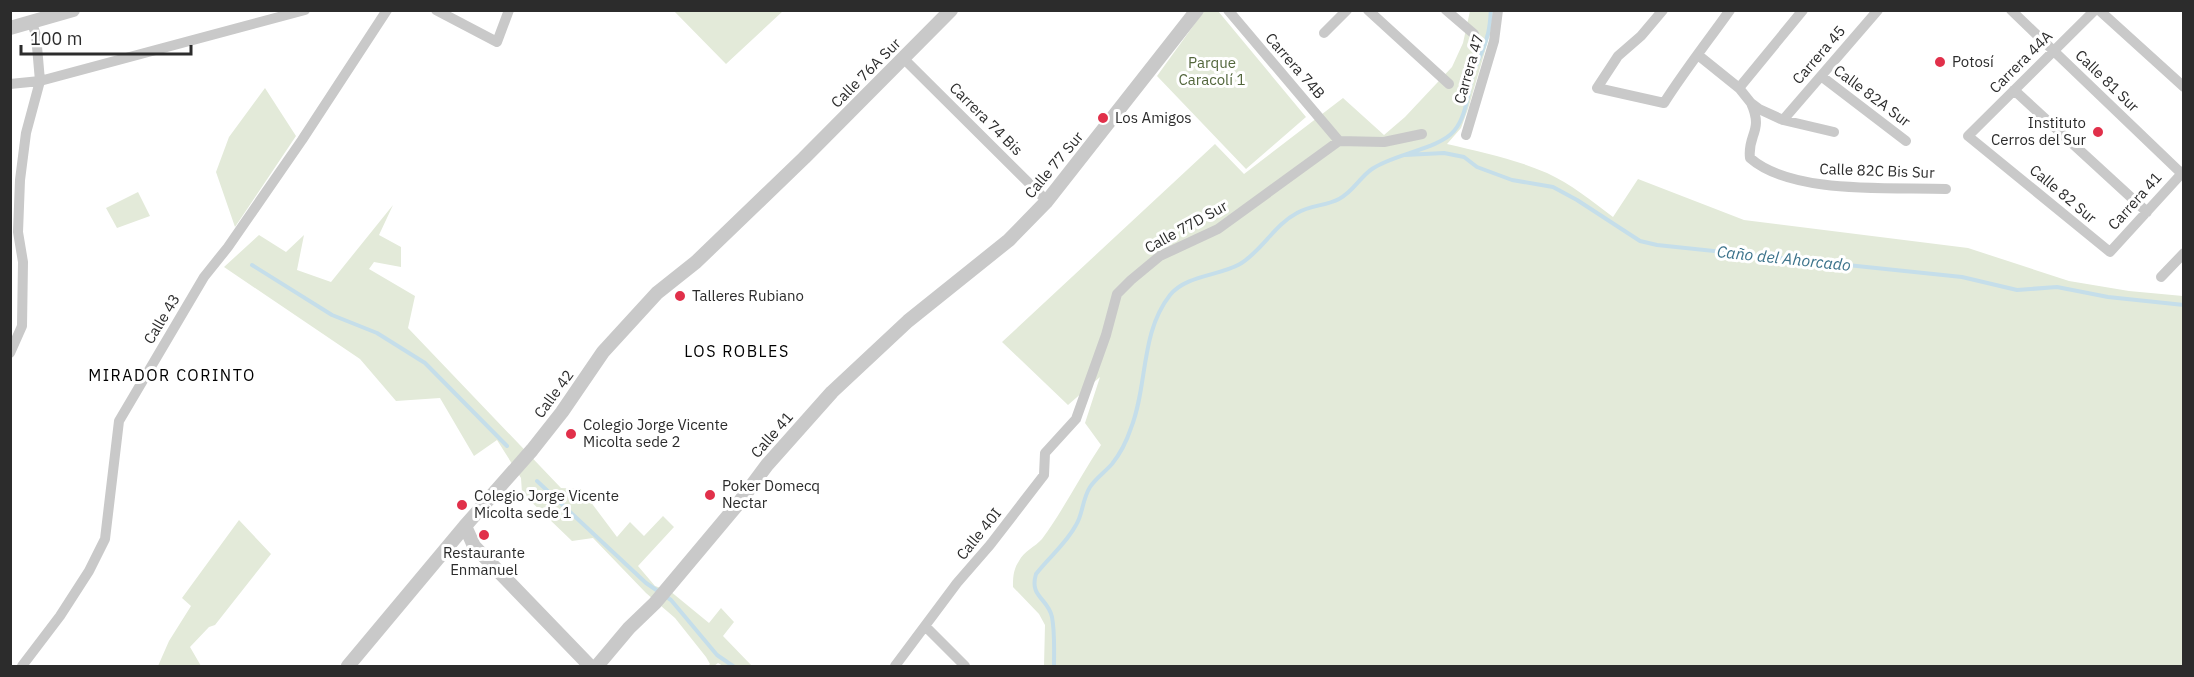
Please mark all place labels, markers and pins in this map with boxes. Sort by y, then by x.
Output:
place label: Potosí [1952,52,1994,71]
marker: Potosí [1933,55,1947,69]
place label: Los Amigos [1115,108,1192,127]
marker: Los Amigos [1096,111,1110,125]
place label: Instituto Cerros del Sur [1991,113,2086,149]
marker: Instituto Cerros del Sur [2091,125,2105,139]
place label: Talleres Rubiano [692,286,804,305]
marker: Talleres Rubiano [673,289,687,303]
place label: Colegio Jorge Vicente Micolta sede 2 [583,415,728,451]
marker: Colegio Jorge Vicente Micolta sede 2 [564,427,578,441]
place label: Poker Domecq Nectar [722,476,820,512]
place label: Colegio Jorge Vicente Micolta sede 1 [474,486,619,522]
marker: Poker Domecq Nectar [703,488,717,502]
marker: Colegio Jorge Vicente Micolta sede 1 [455,498,469,512]
marker: Restaurante Enmanuel [477,528,491,542]
place label: Restaurante Enmanuel [443,543,525,579]

